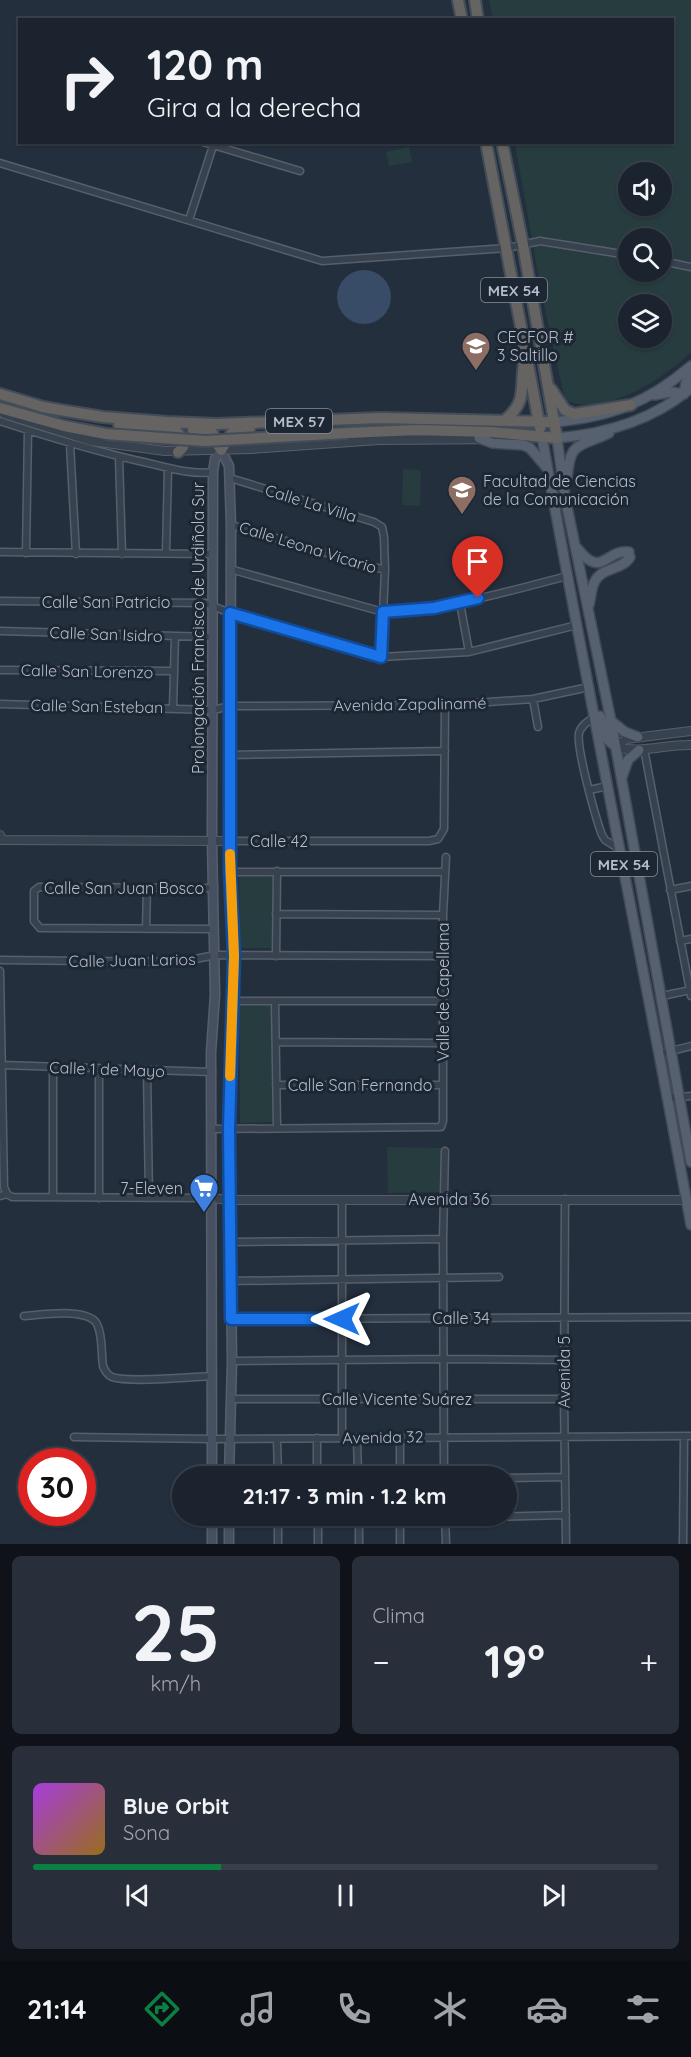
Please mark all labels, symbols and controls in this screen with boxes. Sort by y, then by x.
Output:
text: 120 m [147,38,264,91]
icon: right [48,42,126,120]
text: Gira a la derecha [147,90,361,124]
map controls [618,162,672,348]
button: sound [618,162,672,216]
button: search [618,228,672,282]
road number: MEX 54 [481,278,547,302]
button: layers [618,294,672,348]
place label: CECFOR # 3 Saltillo [497,327,574,365]
school or university icon: CECFOR # 3 Saltillo [460,330,492,372]
road number: MEX 57 [266,409,332,433]
place label: Facultad de Ciencias de la Comunicación [483,471,636,509]
school or university icon: Facultad de Ciencias de la Comunicación [446,474,478,516]
street label: Calle La Villa [263,480,359,526]
street label: Prolongación Francisco de Urdiñola Sur [188,482,208,774]
street label: Calle Leona Vicario [237,517,379,577]
pin [452,536,503,598]
icon: arrive [461,545,494,578]
street label: Calle San Patricio [42,592,170,612]
street label: Calle San Isidro [49,622,163,646]
street label: Calle San Lorenzo [21,660,153,682]
street label: Avenida Zapalinamé [333,693,487,715]
street label: Calle San Esteban [30,695,164,717]
street label: Calle 42 [250,831,308,851]
road number: MEX 54 [591,852,657,876]
street label: Calle San Juan Bosco [44,878,204,898]
street label: Valle de Capellana [433,923,453,1061]
street label: Calle Juan Larios [68,949,196,971]
street label: Calle 1 de Mayo [49,1057,165,1081]
street label: Calle San Fernando [288,1075,432,1095]
supermarket icon: 7-Eleven [188,1172,220,1214]
place label: 7-Eleven [120,1178,183,1198]
street label: Avenida 36 [409,1189,490,1209]
position arrow [310,1287,374,1351]
street label: Calle 34 [432,1308,490,1328]
street label: Avenida 5 [554,1336,574,1408]
street label: Calle Vicente Suárez [322,1389,472,1409]
street label: Avenida 32 [342,1426,424,1448]
speed limit sign: 30 [18,1448,96,1526]
text: 21:17 · 3 min · 1.2 km [242,1482,447,1510]
text: 25 [131,1583,220,1681]
text: Clima [373,1603,425,1628]
text: 19° [484,1633,545,1689]
text: − [373,1641,390,1682]
text: + [639,1641,658,1682]
text: km/h [150,1671,201,1696]
text: Blue Orbit [123,1792,229,1820]
text: Sona [123,1820,170,1845]
icon: previous [121,1879,154,1912]
icon: pause [329,1879,362,1912]
icon: next [537,1879,570,1912]
icon: directions [141,1988,183,2030]
icon: music [237,1988,279,2030]
icon: phone [333,1988,375,2030]
icon: climate [429,1988,471,2030]
icon: car [526,1988,568,2030]
icon: filters [622,1988,664,2030]
text: 21:14 [27,1992,87,2026]

